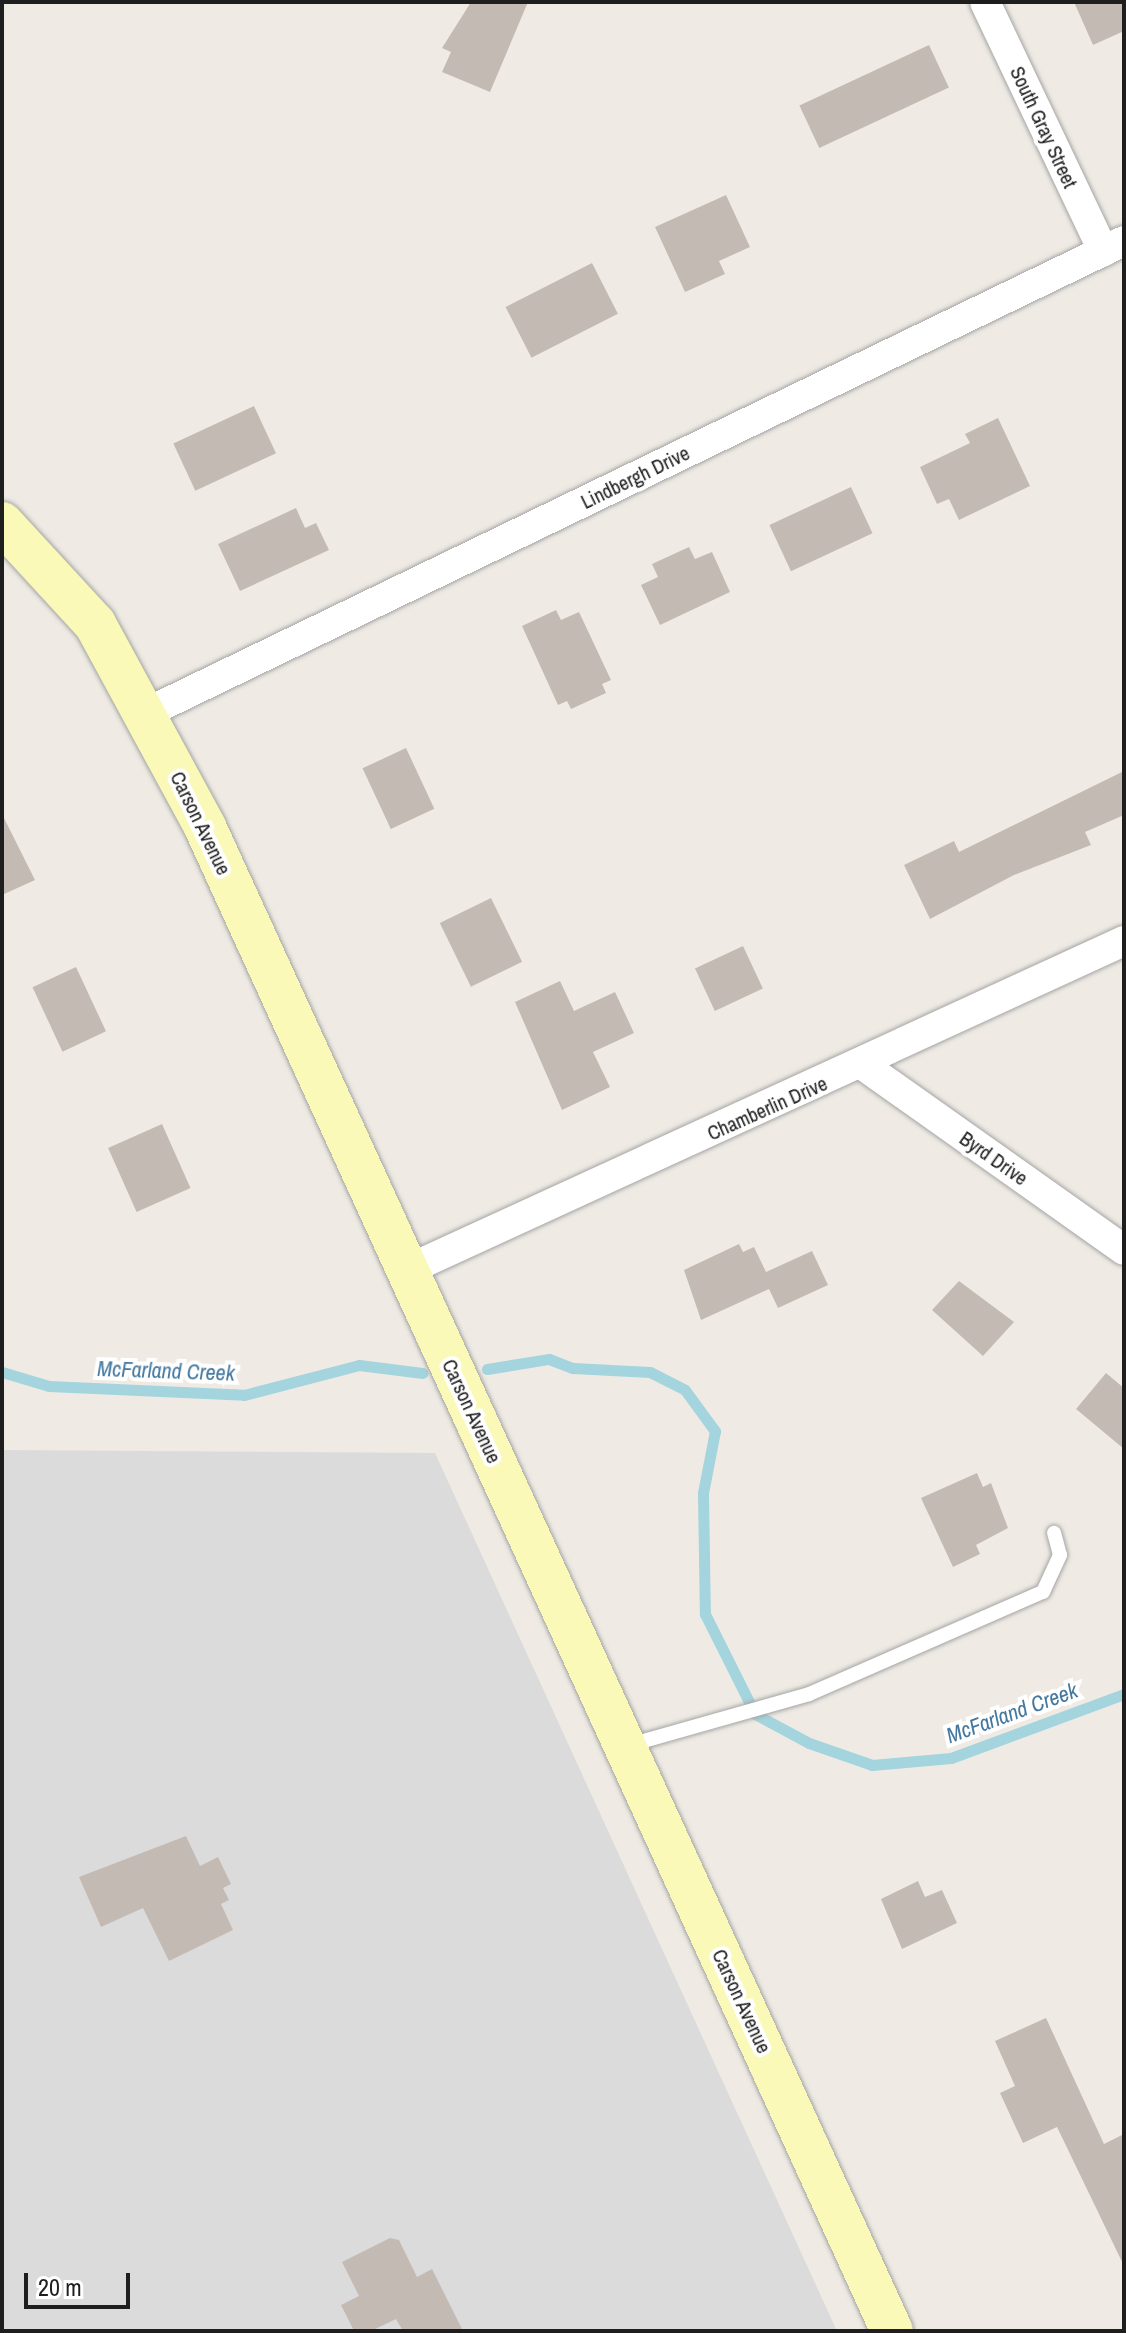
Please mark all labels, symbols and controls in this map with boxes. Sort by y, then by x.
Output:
street label: South Gray Street [1005,62,1083,192]
street label: Lindbergh Drive [577,440,693,514]
street label: Carson Avenue [165,767,237,879]
street label: Chamberlin Drive [703,1071,831,1145]
street label: Byrd Drive [955,1126,1033,1190]
water label: McFarland Creek [97,1355,235,1387]
street label: Carson Avenue [437,1355,507,1467]
water label: McFarland Creek [943,1677,1081,1749]
street label: Carson Avenue [707,1945,777,2057]
scale bar [28,2257,134,2307]
text: 20 m [38,2271,82,2303]

